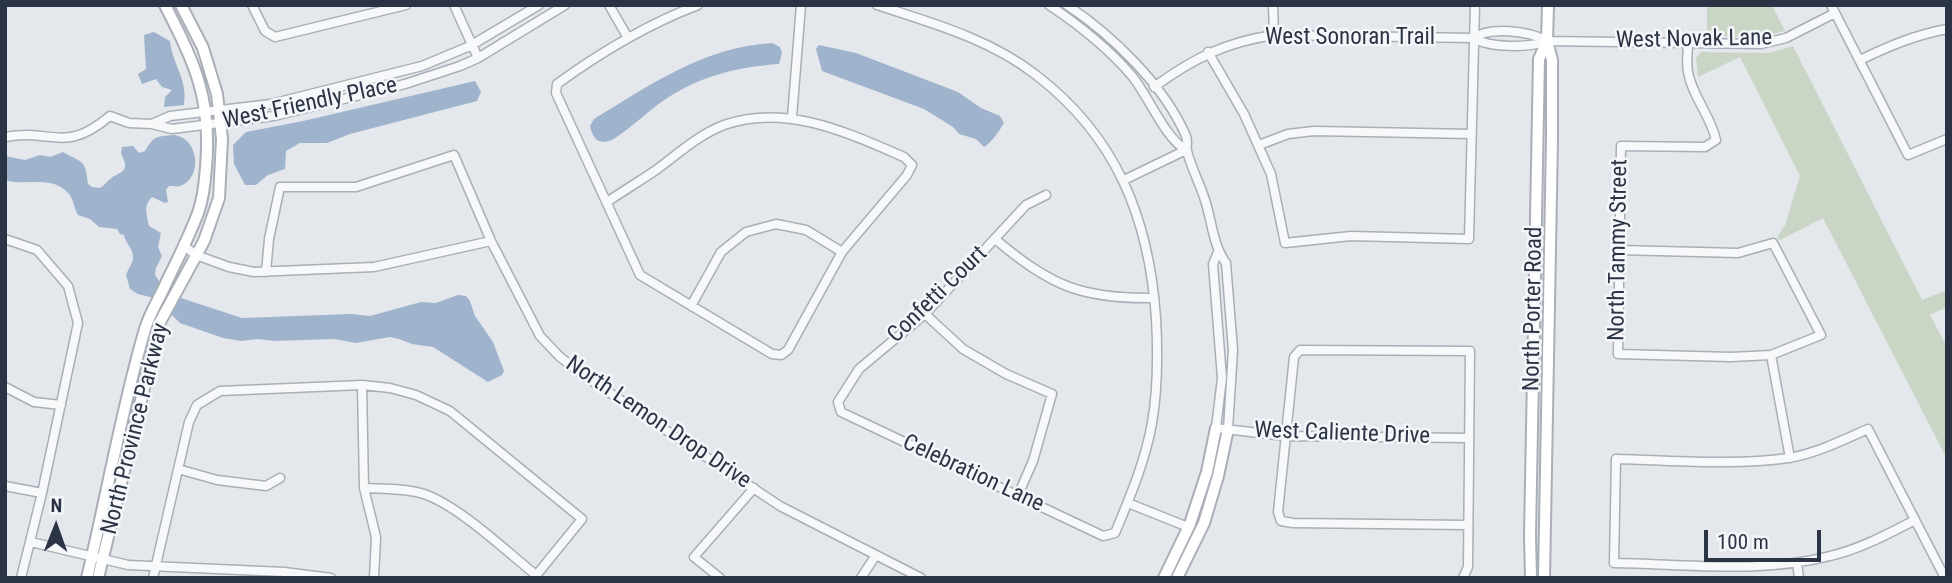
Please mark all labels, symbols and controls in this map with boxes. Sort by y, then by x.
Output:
street label: West Sonoran Trail [1265,24,1435,52]
street label: West Novak Lane [1616,25,1772,55]
street label: West Friendly Place [220,72,400,136]
street label: North Tammy Street [1604,159,1634,341]
street label: North Porter Road [1519,227,1549,391]
street label: Confetti Court [882,241,994,349]
street label: North Province Parkway [96,320,176,538]
street label: North Lemon Drop Drive [560,351,756,495]
street label: West Caliente Drive [1254,417,1430,451]
street label: Celebration Lane [898,429,1048,519]
north arrow [21,492,91,562]
text: N [50,494,62,517]
scale bar [1707,516,1824,560]
text: 100 m [1717,530,1769,554]

